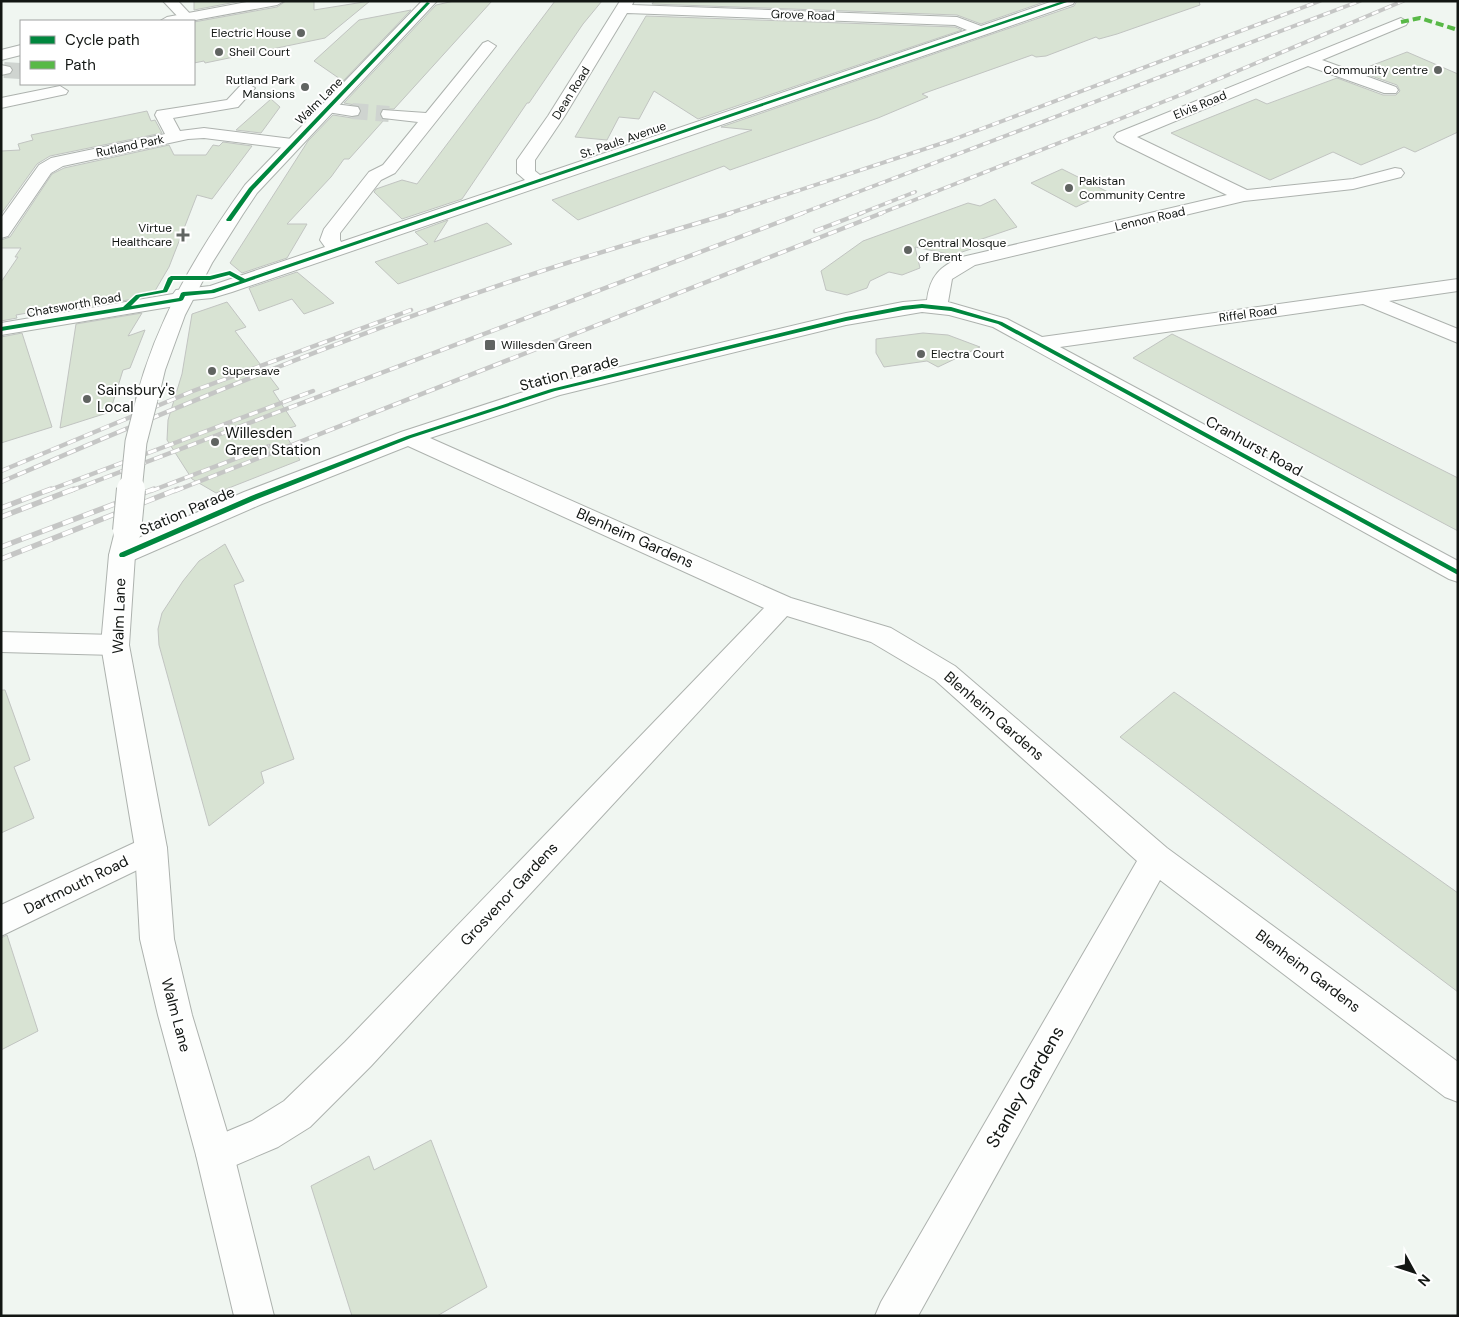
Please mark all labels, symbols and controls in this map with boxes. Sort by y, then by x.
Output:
street label: Grove Road [771,6,835,24]
legend [20,20,195,85]
place label: Electric House [211,25,291,41]
marker: Electric House [295,27,307,39]
text: Cycle path [65,30,140,50]
place label: Sheil Court [229,44,290,60]
marker: Sheil Court [213,46,225,58]
text: Path [65,55,96,75]
place label: Community centre [1323,62,1428,78]
street label: Dean Road [548,63,594,123]
marker: Community centre [1432,64,1444,76]
place label: Rutland Park Mansions [226,72,295,102]
street label: Walm Lane [292,74,346,128]
marker: Rutland Park Mansions [299,81,311,93]
street label: Elvis Road [1171,87,1229,123]
street label: St. Pauls Avenue [578,118,668,162]
street label: Rutland Park [94,131,166,161]
place label: Pakistan Community Centre [1079,173,1186,203]
marker: Pakistan Community Centre [1063,182,1075,194]
street label: Lennon Road [1113,203,1187,235]
place label: Virtue Healthcare [112,220,172,250]
marker: Virtue Healthcare [176,228,190,242]
place label: Central Mosque of Brent [918,235,1006,265]
marker: Central Mosque of Brent [902,244,914,256]
street label: Chatsworth Road [26,289,122,321]
street label: Riffel Road [1218,302,1278,326]
place label: Willesden Green [501,337,592,353]
marker: Willesden Green [483,338,497,352]
place label: Electra Court [931,346,1005,362]
marker: Electra Court [915,348,927,360]
street label: Station Parade [517,350,621,396]
place label: Supersave [222,363,280,379]
marker: Supersave [206,365,218,377]
place label: Sainsbury's Local [97,380,175,417]
marker: Sainsbury's Local [81,393,93,405]
street label: Cranhurst Road [1202,411,1306,481]
place label: Willesden Green Station [225,423,321,460]
marker: Willesden Green Station [209,436,221,448]
street label: Station Parade [136,482,238,540]
street label: Blenheim Gardens [573,503,697,573]
street label: Walm Lane [108,578,130,654]
street label: Blenheim Gardens [940,667,1048,765]
street label: Grosvenor Gardens [456,838,562,950]
street label: Dartmouth Road [20,851,132,919]
street label: Blenheim Gardens [1251,925,1365,1017]
street label: Walm Lane [157,976,195,1054]
street label: Stanley Gardens [980,1022,1070,1152]
north arrow [1389,1247,1439,1297]
text: N [1414,1271,1434,1290]

